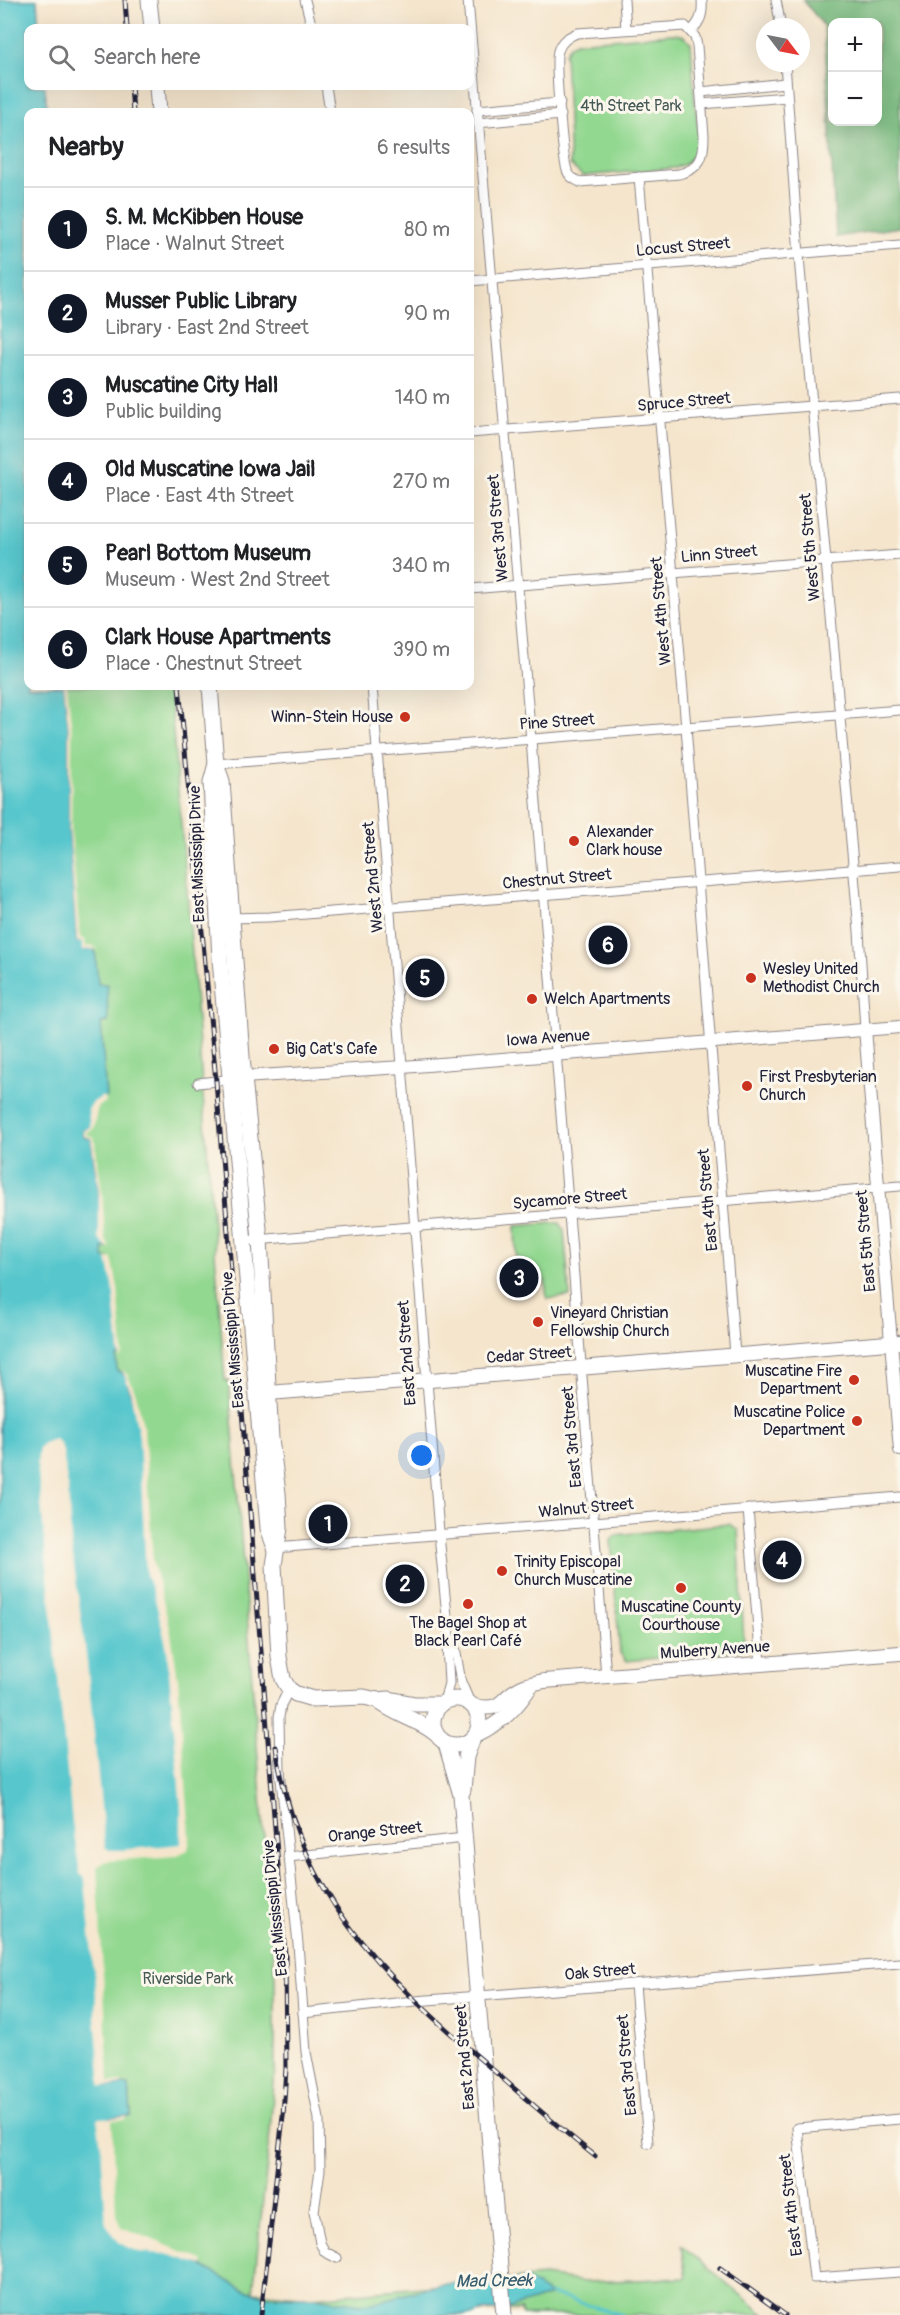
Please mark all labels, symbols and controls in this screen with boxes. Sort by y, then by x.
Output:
north arrow [756,18,810,72]
map controls [828,18,882,126]
button: + [828,18,882,72]
search box [24,24,474,90]
icon: search [45,41,78,74]
text: Search here [93,43,200,71]
button: − [828,72,882,126]
park label: 4th Street Park [580,96,682,116]
text: Nearby [48,131,124,163]
text: 6 results [377,135,450,160]
text: S. M. McKibben House [105,203,303,231]
text: 1 [64,217,71,242]
text: 80 m [404,217,450,242]
text: Place · Walnut Street [105,231,284,256]
street label: Locust Street [635,233,731,261]
text: Musser Public Library [105,287,297,315]
text: 2 [62,301,73,326]
text: 90 m [404,301,450,326]
text: Library · East 2nd Street [105,315,309,340]
text: Muscatine City Hall [105,371,278,399]
text: 3 [62,385,73,410]
text: 140 m [395,385,450,410]
street label: Spruce Street [637,388,732,416]
text: Public building [105,399,221,424]
text: Old Muscatine Iowa Jail [105,455,315,483]
text: 4 [62,469,73,494]
text: 270 m [392,469,450,494]
street label: West 3rd Street [483,473,513,582]
text: Place · East 4th Street [105,483,294,508]
street label: West 5th Street [795,492,825,602]
text: Pearl Bottom Museum [105,539,311,567]
street label: Linn Street [680,541,759,567]
text: 5 [62,553,73,578]
text: 340 m [391,553,450,578]
street label: West 4th Street [646,555,676,666]
text: Museum · West 2nd Street [105,567,330,592]
text: Clark House Apartments [105,623,331,651]
text: 6 [62,637,73,662]
text: 390 m [393,637,450,662]
text: Place · Chestnut Street [105,651,302,676]
place label: Winn-Stein House [271,707,393,727]
street label: Pine Street [519,709,596,735]
marker: Winn-Stein House [398,710,412,724]
street label: East Mississippi Drive [185,785,209,923]
street label: West 2nd Street [358,820,388,933]
place label: Alexander Clark house [586,822,662,860]
marker: Alexander Clark house [567,834,581,848]
street label: Chestnut Street [502,864,613,894]
pin: 6 [588,922,628,968]
pin: 5 [406,956,444,1000]
place label: Wesley United Methodist Church [763,959,880,997]
marker: Wesley United Methodist Church [744,971,758,985]
place label: Welch Apartments [544,989,670,1009]
marker: Welch Apartments [525,992,539,1006]
street label: Iowa Avenue [505,1025,591,1051]
place label: Big Cat's Cafe [286,1039,377,1059]
marker: Big Cat's Cafe [267,1042,281,1056]
place label: First Presbyterian Church [759,1067,877,1105]
marker: First Presbyterian Church [740,1079,754,1093]
street label: East 4th Street [694,1147,722,1252]
street label: Sycamore Street [512,1184,629,1214]
street label: East 5th Street [852,1189,880,1293]
pin: 3 [500,1256,538,1300]
street label: East Mississippi Drive [217,1271,249,1409]
street label: East 2nd Street [393,1299,421,1406]
place label: Vineyard Christian Fellowship Church [550,1303,669,1341]
marker: Vineyard Christian Fellowship Church [531,1315,545,1329]
street label: Cedar Street [486,1342,573,1368]
place label: Muscatine Fire Department [745,1361,843,1399]
marker: Muscatine Fire Department [847,1373,861,1387]
street label: East 3rd Street [558,1385,586,1489]
place label: Muscatine Police Department [734,1402,846,1440]
marker: Muscatine Police Department [850,1414,864,1428]
your location [407,1441,436,1470]
street label: Walnut Street [538,1494,635,1522]
pin: 1 [308,1502,348,1546]
pin: 4 [762,1538,802,1582]
place label: Trinity Episcopal Church Muscatine [514,1552,632,1590]
pin: 2 [386,1562,424,1606]
marker: Trinity Episcopal Church Muscatine [495,1564,509,1578]
marker: Muscatine County Courthouse [674,1581,688,1595]
marker: The Bagel Shop at Black Pearl Café [461,1597,475,1611]
place label: Muscatine County Courthouse [621,1597,741,1635]
place label: The Bagel Shop at Black Pearl Café [409,1613,527,1651]
street label: Mulberry Avenue [659,1636,771,1664]
street label: Orange Street [327,1817,424,1847]
street label: East Mississippi Drive [258,1839,292,1977]
street label: Oak Street [564,1959,637,1985]
park label: Riverside Park [143,1969,234,1989]
street label: East 2nd Street [450,2003,480,2110]
street label: East 3rd Street [613,2013,641,2117]
street label: East 4th Street [775,2152,807,2257]
water label: Mad Creek [456,2269,534,2293]

